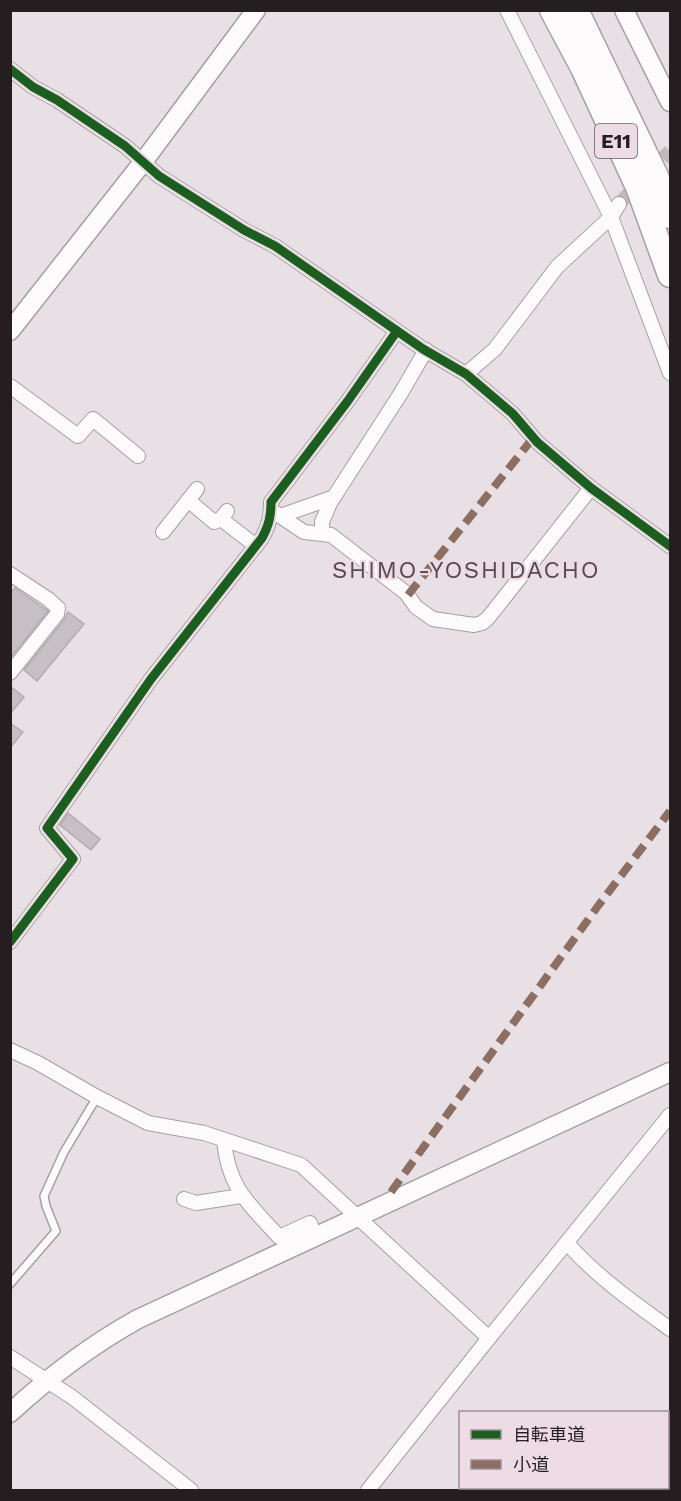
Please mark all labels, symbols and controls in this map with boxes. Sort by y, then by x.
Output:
road number: E11 [595,124,637,158]
district label: SHIMO-YOSHIDACHO [332,556,600,584]
legend [459,1411,669,1489]
text: 自転車道 [513,1424,585,1445]
text: 小道 [513,1454,549,1475]

